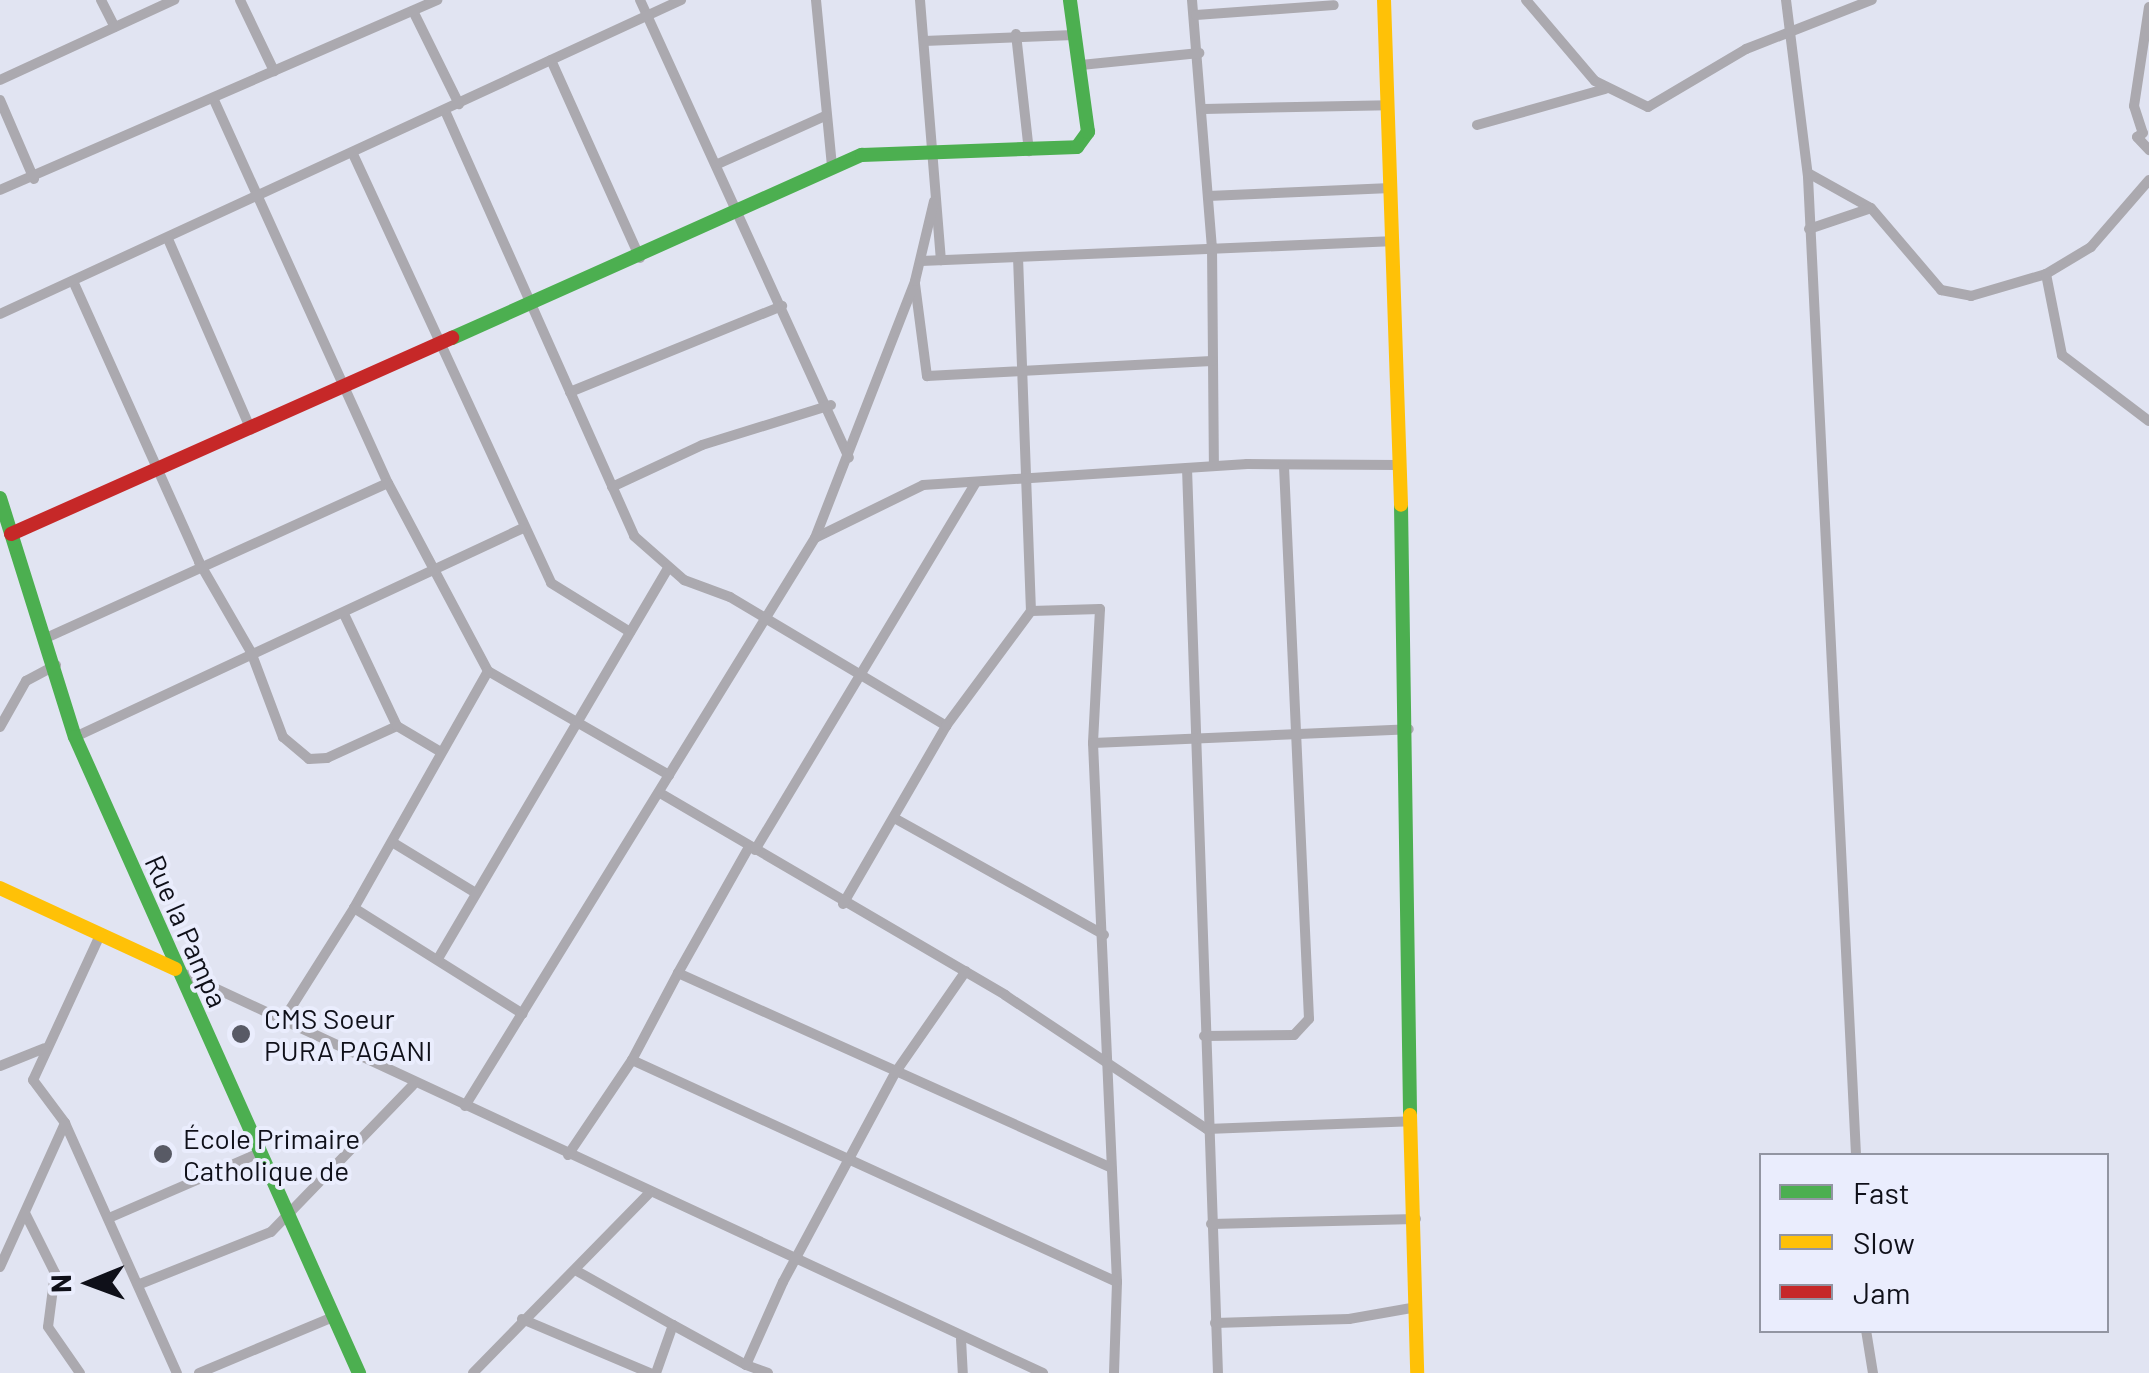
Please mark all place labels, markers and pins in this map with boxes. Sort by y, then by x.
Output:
place label: CMS Soeur PURA PAGANI [264,1001,432,1067]
marker: CMS Soeur PURA PAGANI [228,1021,254,1047]
place label: École Primaire Catholique de [183,1121,360,1187]
marker: École Primaire Catholique de [152,1143,174,1165]

